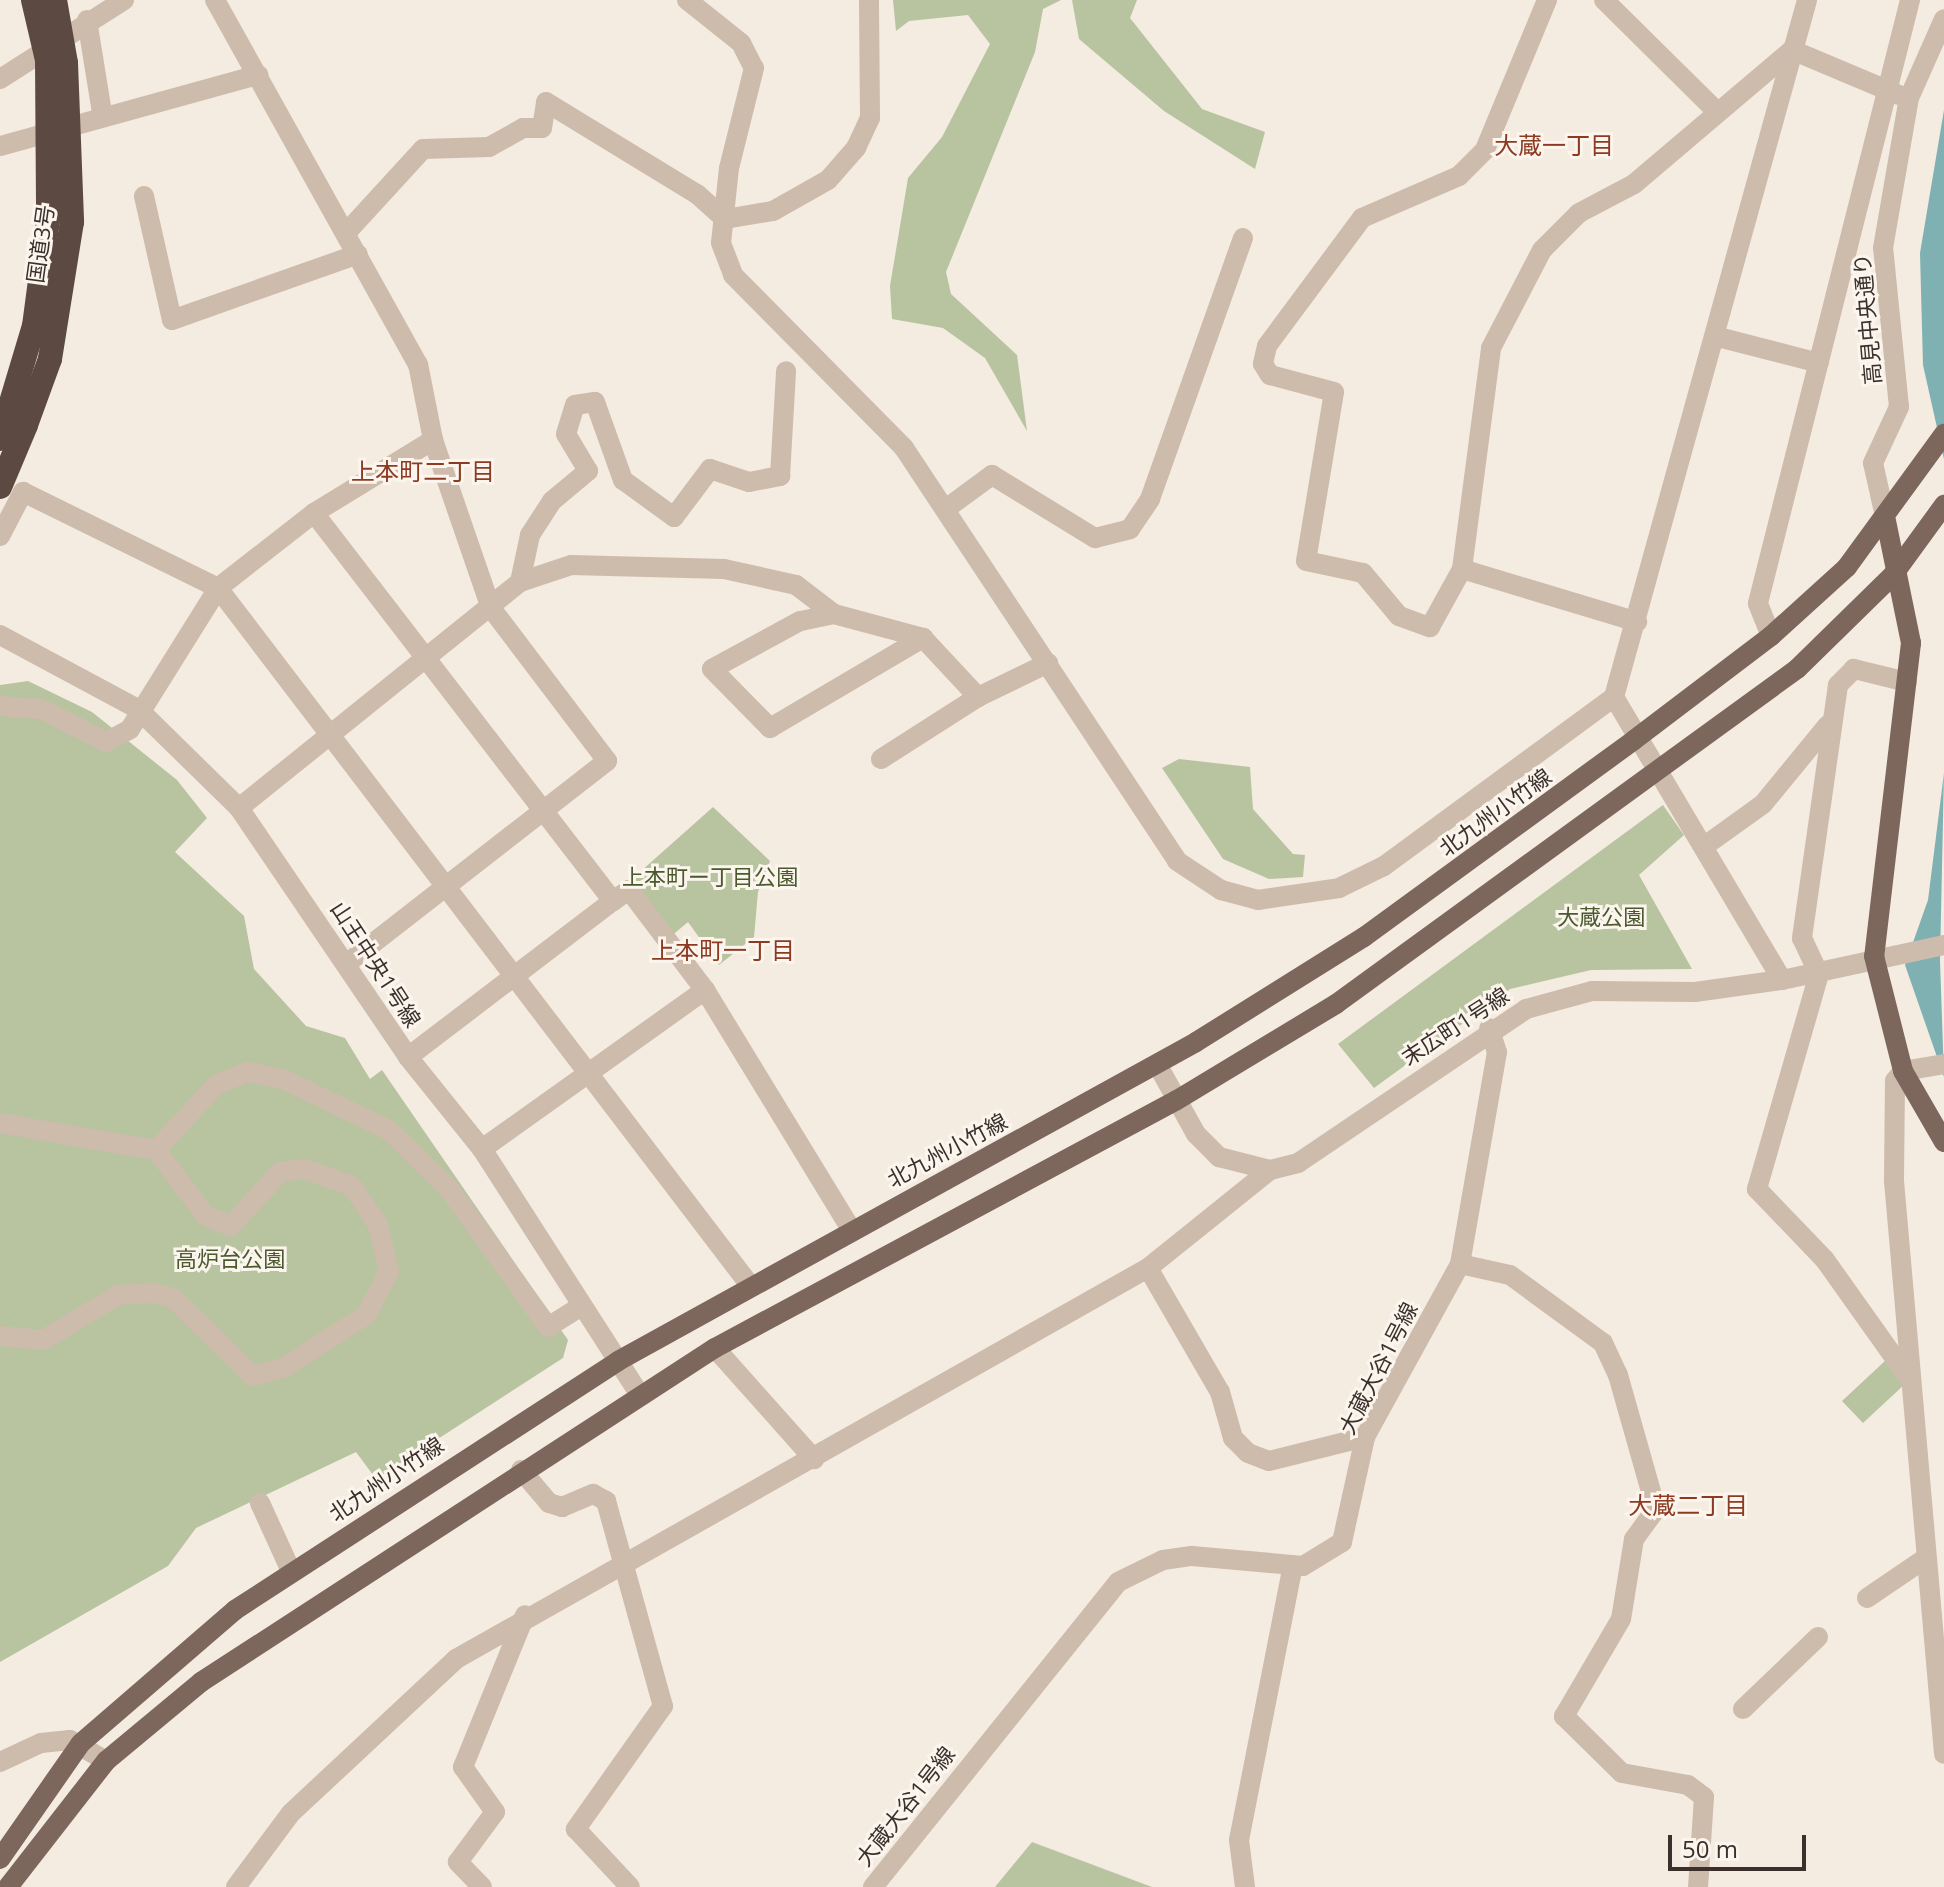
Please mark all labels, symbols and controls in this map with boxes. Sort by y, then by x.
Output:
district label: 大蔵一丁目 [1494,131,1614,159]
street label: 国道3号 [21,203,59,285]
street label: 高見中央通り [1848,252,1886,386]
district label: 上本町二丁目 [351,457,495,485]
street label: 北九州小竹線 [1434,763,1556,861]
park label: 上本町ー丁目公園 [622,864,798,890]
street label: 山王中央1号線 [326,896,426,1032]
park label: 大蔵公園 [1557,904,1645,930]
district label: 上本町一丁目 [651,936,795,964]
street label: 末広町1号線 [1396,982,1514,1070]
street label: 北九州小竹線 [883,1107,1011,1193]
park label: 高炉台公園 [175,1246,285,1272]
street label: 大蔵大谷1号線 [1333,1298,1423,1438]
street label: 北九州小竹線 [324,1431,448,1527]
district label: 大蔵二丁目 [1628,1491,1748,1519]
street label: 大蔵大谷1号線 [850,1741,960,1871]
scale bar [1672,1819,1810,1869]
text: 50 m [1682,1832,1738,1865]

